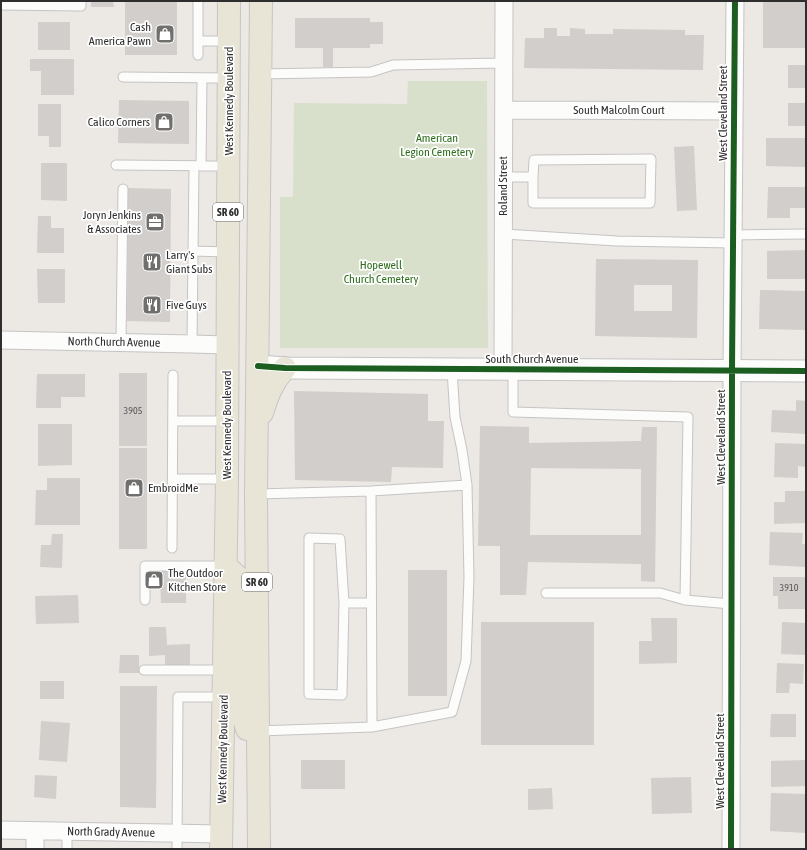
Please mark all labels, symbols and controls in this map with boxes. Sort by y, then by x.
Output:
place label: Cash America Pawn [89,20,151,48]
shop icon: Cash America Pawn [154,23,176,45]
street label: West Kennedy Boulevard [222,47,236,155]
street label: West Cleveland Street [716,65,730,161]
street label: South Malcolm Court [573,103,665,117]
shop icon: Calico Corners [153,111,175,133]
place label: Calico Corners [88,115,150,129]
park label: American Legion Cemetery [400,131,474,159]
street label: Roland Street [496,156,510,216]
road number: SR 60 [213,203,243,221]
place label: Joryn Jenkins & Associates [83,208,141,236]
office icon: Joryn Jenkins & Associates [144,211,166,233]
place label: Larry's Giant Subs [166,248,212,276]
restaurant icon: Larry's Giant Subs [141,251,163,273]
park label: Hopewell Church Cemetery [344,258,418,286]
restaurant icon: Five Guys [141,294,163,316]
place label: Five Guys [166,298,207,312]
street label: North Church Avenue [68,334,160,350]
street label: South Church Avenue [485,352,579,366]
street label: West Kennedy Boulevard [220,371,234,479]
street label: West Cleveland Street [714,389,728,485]
house number: 3905 [124,405,143,416]
shop icon: EmbroidMe [123,477,145,499]
place label: EmbroidMe [148,481,199,495]
place label: The Outdoor Kitchen Store [168,566,226,594]
shop icon: The Outdoor Kitchen Store [143,569,165,591]
road number: SR 60 [242,573,272,591]
house number: 3910 [780,582,799,593]
street label: West Kennedy Boulevard [215,695,231,803]
street label: West Cleveland Street [713,713,727,809]
street label: North Grady Avenue [67,824,155,840]

